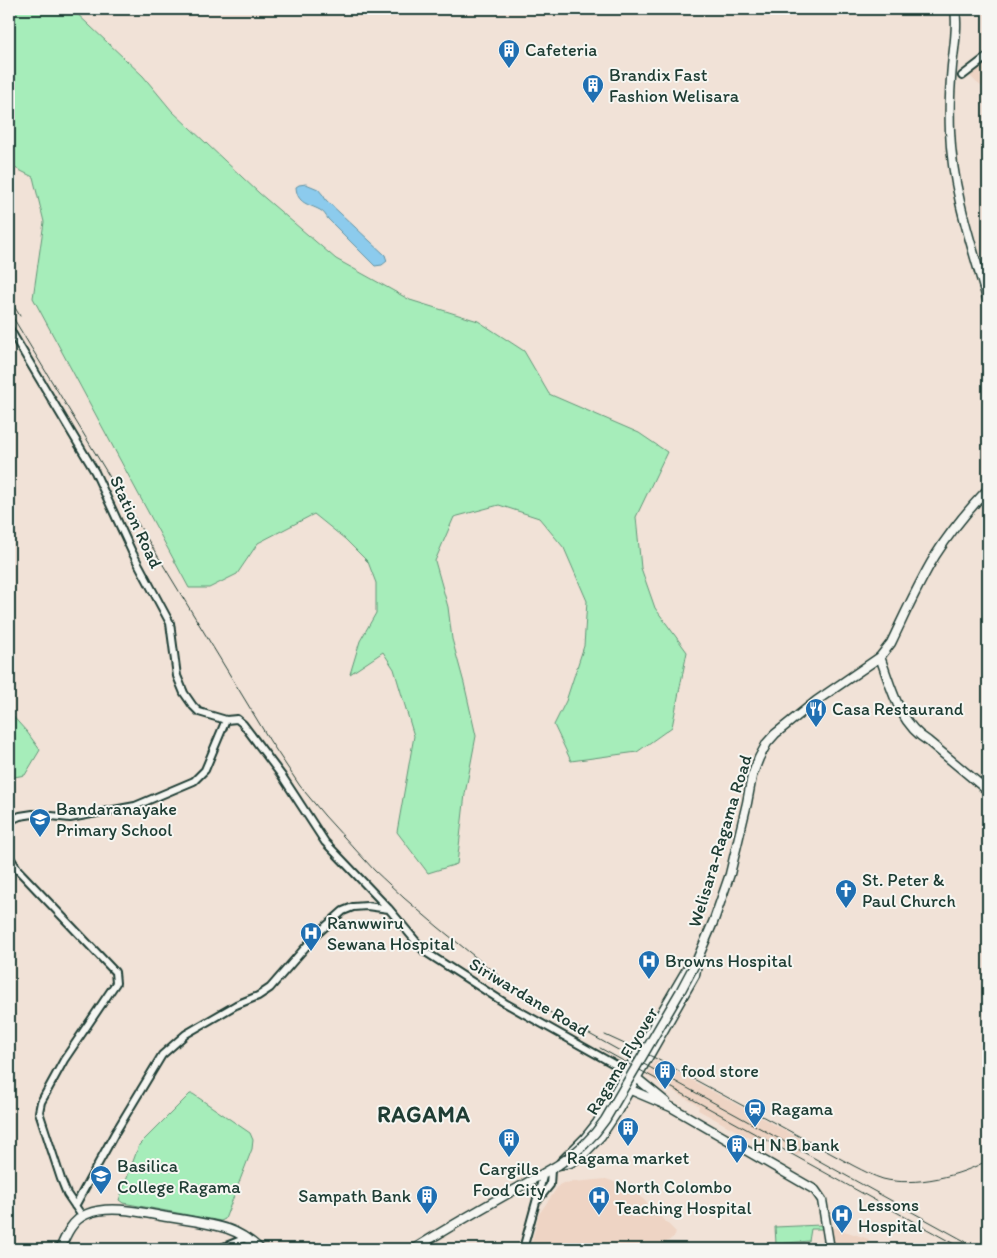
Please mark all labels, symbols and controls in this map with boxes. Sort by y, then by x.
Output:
building icon: Cafeteria [497,38,521,69]
place label: Cafeteria [525,39,597,61]
place label: Brandix Fast Fashion Welisara [609,64,740,107]
building icon: Brandix Fast Fashion Welisara [581,73,605,104]
street label: Station Road [105,472,167,572]
restaurant icon: Casa Restaurand [804,697,828,728]
place label: Casa Restaurand [832,698,964,720]
street label: Welisara-Ragama Road [683,752,757,930]
place label: Bandaranayake Primary School [56,798,177,841]
school or university icon: Bandaranayake Primary School [28,807,52,838]
place label: St. Peter & Paul Church [862,869,956,912]
church icon: St. Peter & Paul Church [834,878,858,909]
place label: Ranwwiru Sewana Hospital [327,912,455,955]
hospital icon: Ranwwiru Sewana Hospital [299,921,323,952]
hospital icon: Browns Hospital [637,949,661,980]
place label: Browns Hospital [665,950,792,972]
street label: Siriwardane Road [465,953,593,1042]
street label: Ragama Flyover [581,1002,663,1119]
building icon: food store [653,1059,677,1090]
place label: food store [681,1060,759,1082]
station icon: Ragama [743,1097,767,1128]
place label: Ragama [771,1098,834,1120]
district label: RAGAMA [377,1101,471,1128]
building icon: Ragama market [616,1116,640,1147]
building icon: Cargills Food City [497,1127,521,1158]
building icon: H N B bank [725,1133,749,1164]
place label: H N B bank [753,1134,840,1156]
place label: Ragama market [567,1147,689,1169]
place label: Basilica College Ragama [117,1155,241,1198]
place label: Cargills Food City [473,1158,546,1201]
school or university icon: Basilica College Ragama [89,1164,113,1195]
place label: North Colombo Teaching Hospital [615,1176,751,1219]
building icon: Sampath Bank [415,1184,439,1215]
place label: Sampath Bank [298,1185,412,1207]
hospital icon: North Colombo Teaching Hospital [587,1185,611,1216]
place label: Lessons Hospital [858,1194,922,1237]
hospital icon: Lessons Hospital [830,1203,854,1234]

